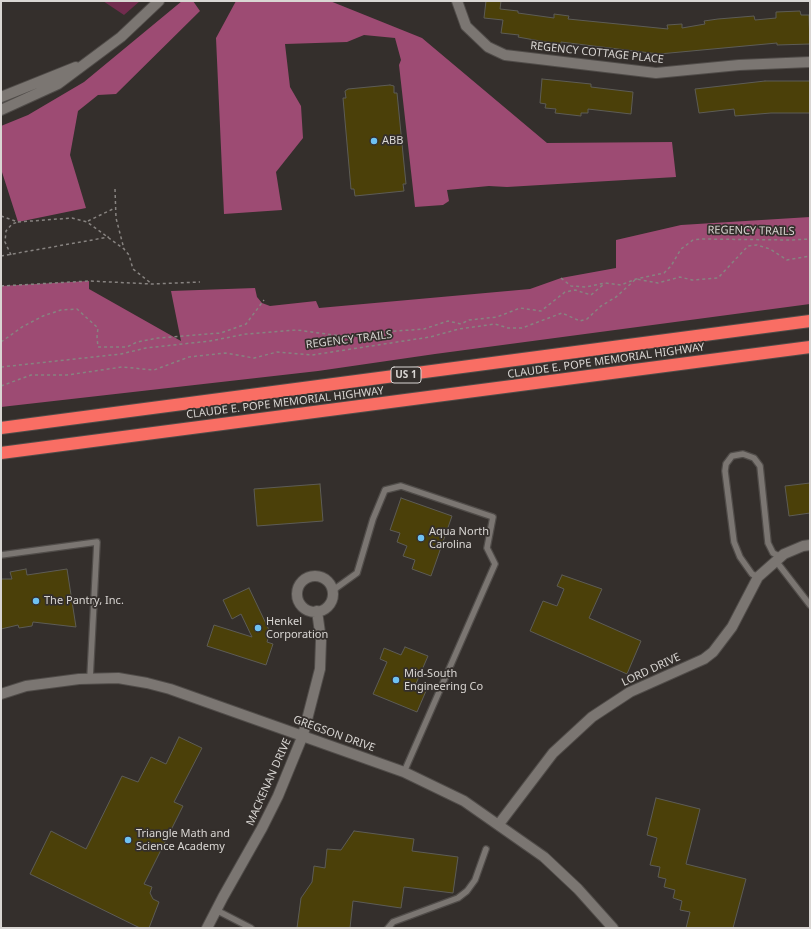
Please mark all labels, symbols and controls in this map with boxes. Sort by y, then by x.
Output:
street label: REGENCY COTTAGE PLACE [530,39,664,67]
place label: ABB [382,134,403,148]
marker: ABB [369,136,379,146]
street label: REGENCY TRAILS [707,224,795,238]
street label: REGENCY TRAILS [305,328,393,352]
street label: CLAUDE E. POPE MEMORIAL HIGHWAY [507,341,705,381]
road number: US 1 [391,367,421,383]
street label: CLAUDE E. POPE MEMORIAL HIGHWAY [185,384,385,422]
place label: Aqua North Carolina [429,525,489,551]
marker: Aqua North Carolina [416,533,426,543]
place label: The Pantry, Inc. [44,594,124,608]
marker: The Pantry, Inc. [31,596,41,606]
place label: Henkel Corporation [266,615,328,641]
marker: Henkel Corporation [253,623,263,633]
street label: LORD DRIVE [620,651,682,689]
place label: Mid-South Engineering Co [404,667,483,693]
marker: Mid-South Engineering Co [391,675,401,685]
street label: GREGSON DRIVE [291,713,377,755]
street label: MACKENAN DRIVE [244,736,294,828]
place label: Triangle Math and Science Academy [136,827,230,853]
marker: Triangle Math and Science Academy [123,835,133,845]

